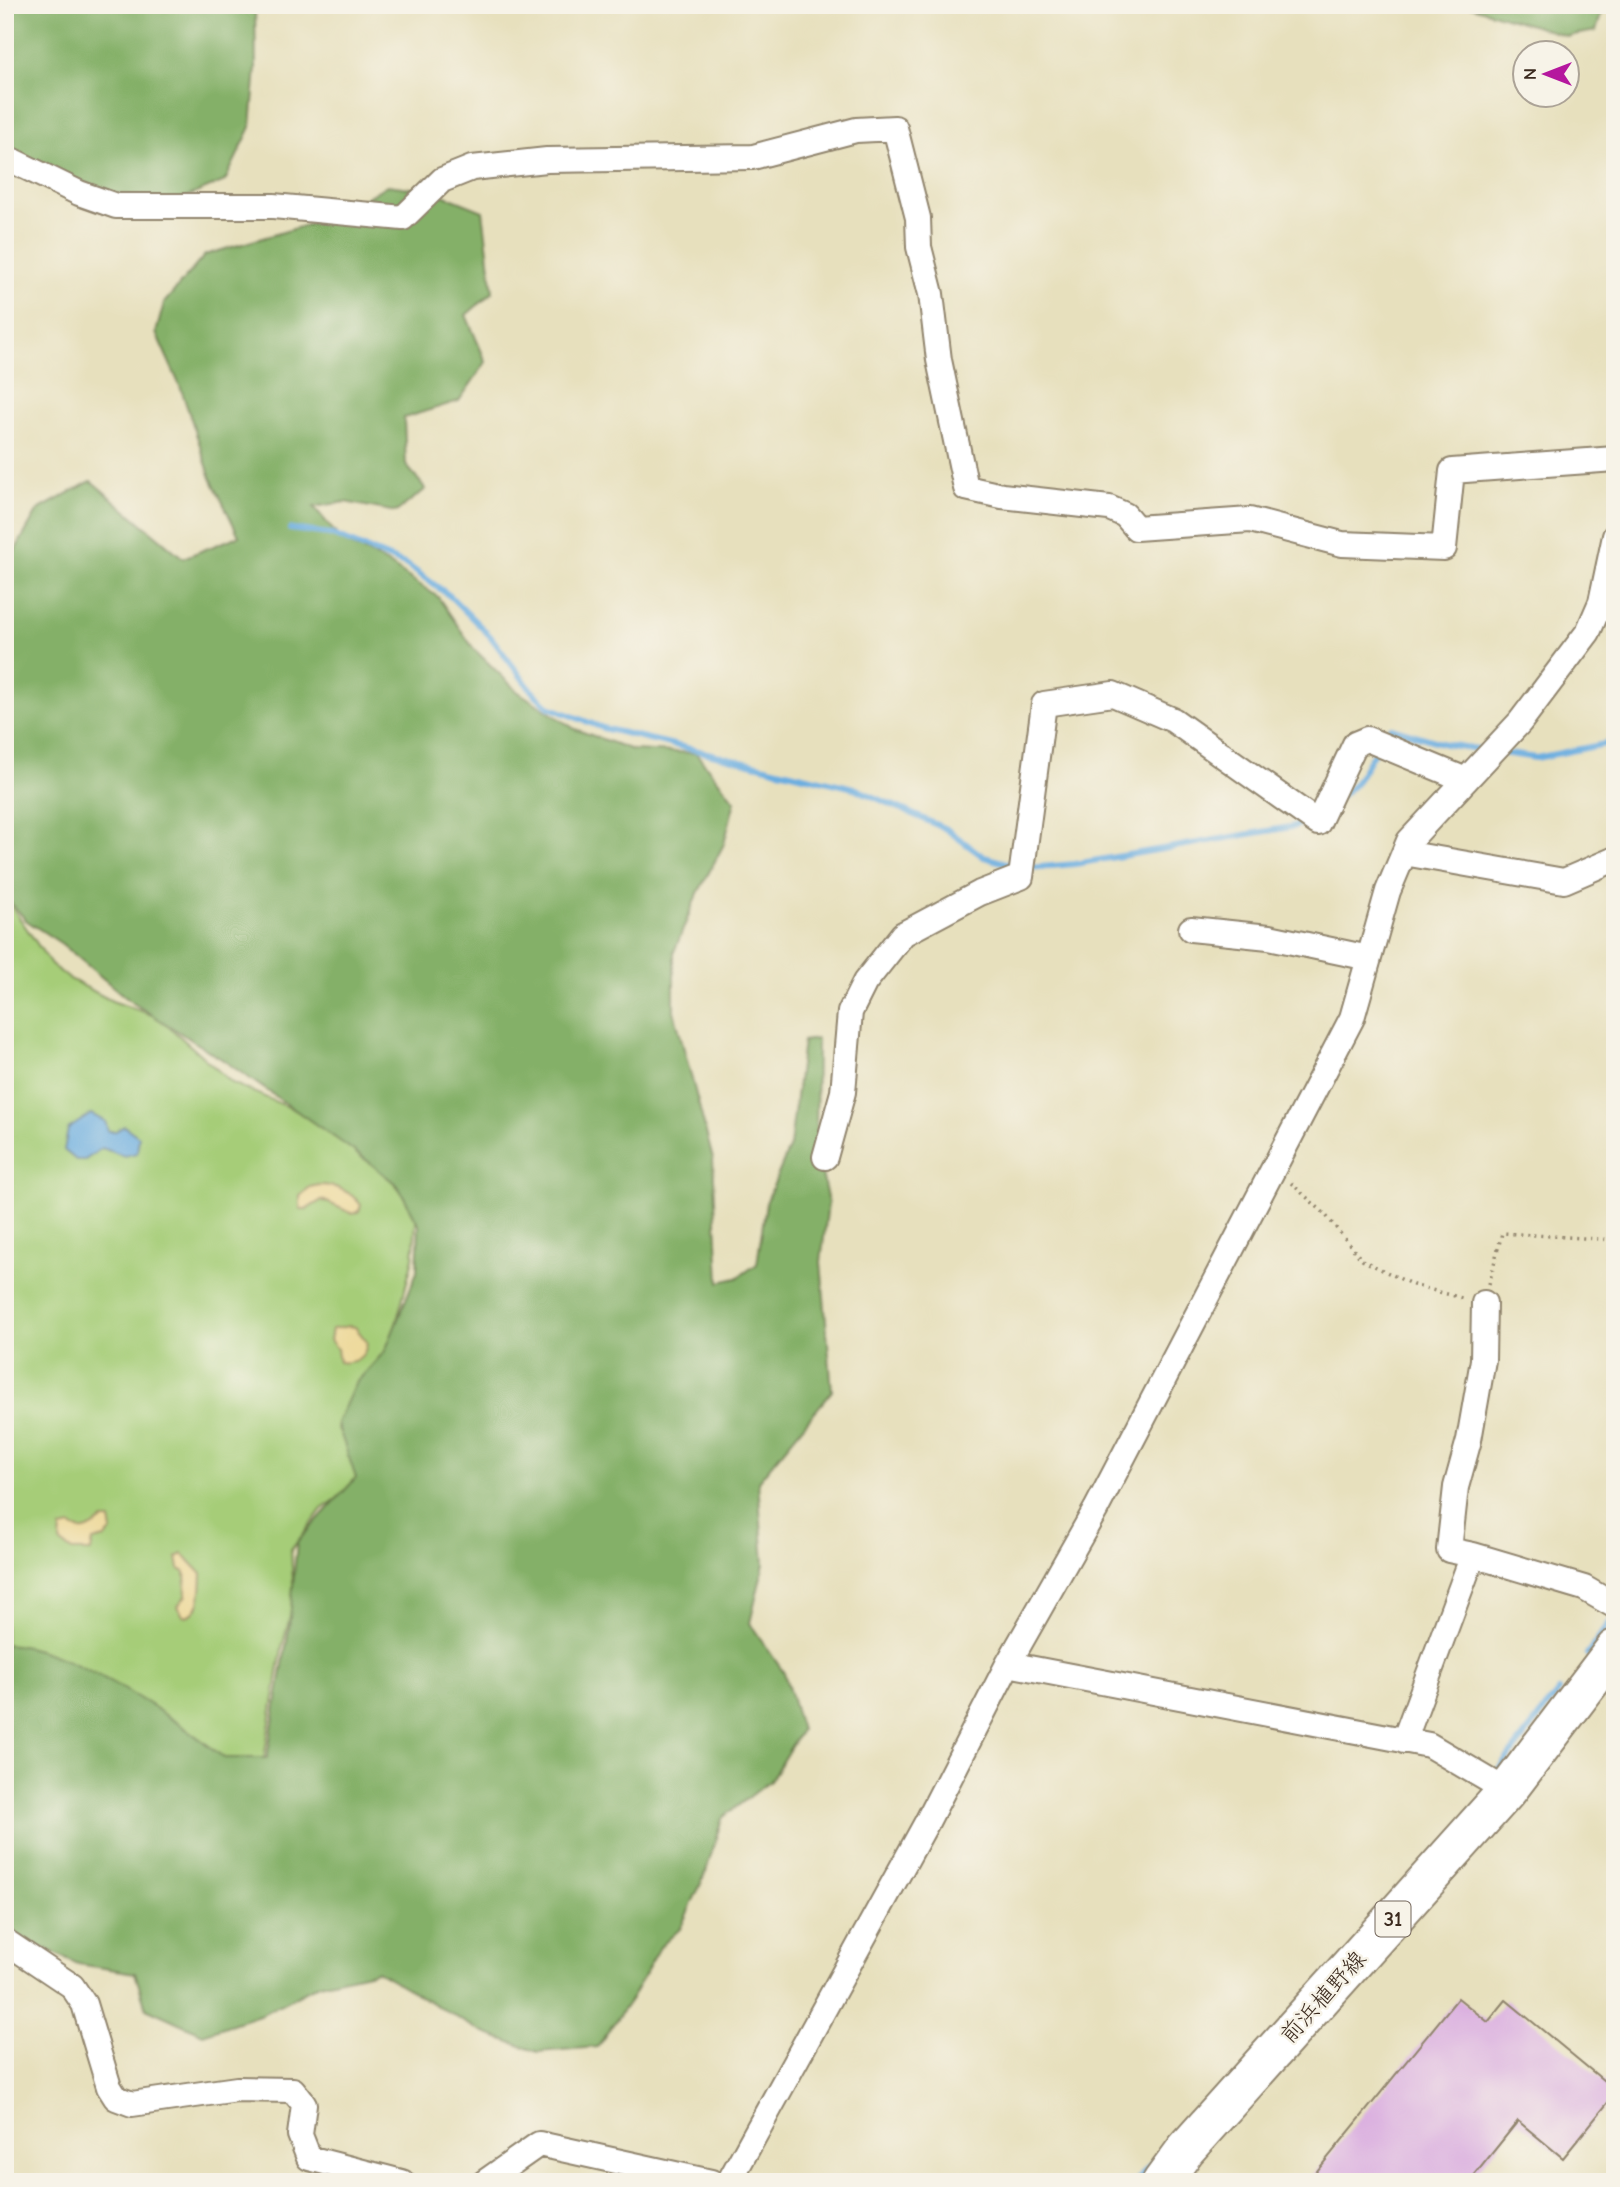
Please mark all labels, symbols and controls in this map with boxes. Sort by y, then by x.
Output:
north arrow [1512,38,1582,108]
text: N [1519,68,1541,80]
road number: 31 [1376,1902,1410,1937]
street label: 前浜植野線 [1274,1945,1372,2049]

